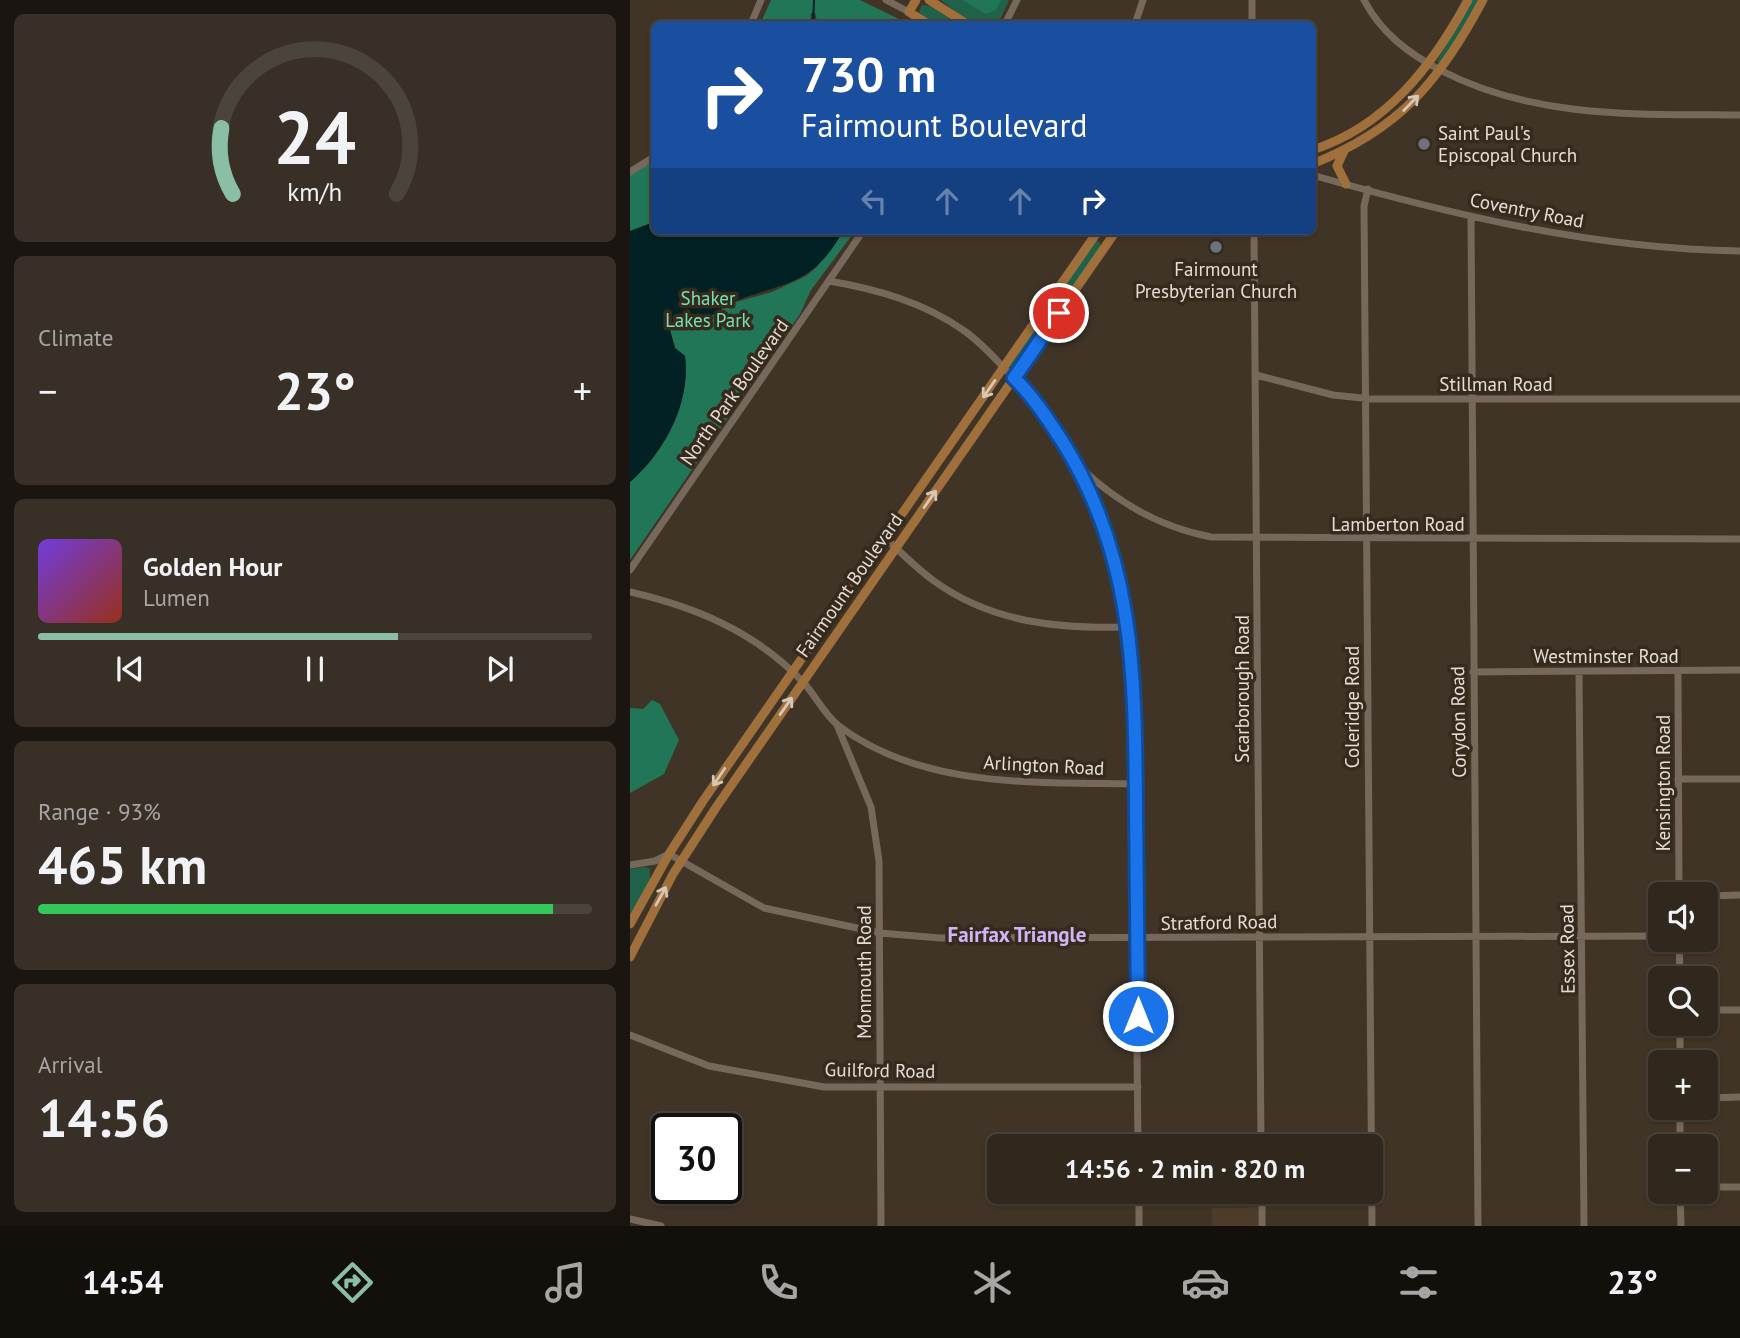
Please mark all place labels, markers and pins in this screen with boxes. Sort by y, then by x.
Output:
place label: Saint Paul's Episcopal Church [1438,121,1577,167]
marker: Saint Paul's Episcopal Church [1416,136,1432,152]
marker: Fairmount Presbyterian Church [1208,239,1224,255]
place label: Fairmount Presbyterian Church [1135,257,1297,303]
pin [1029,283,1089,343]

